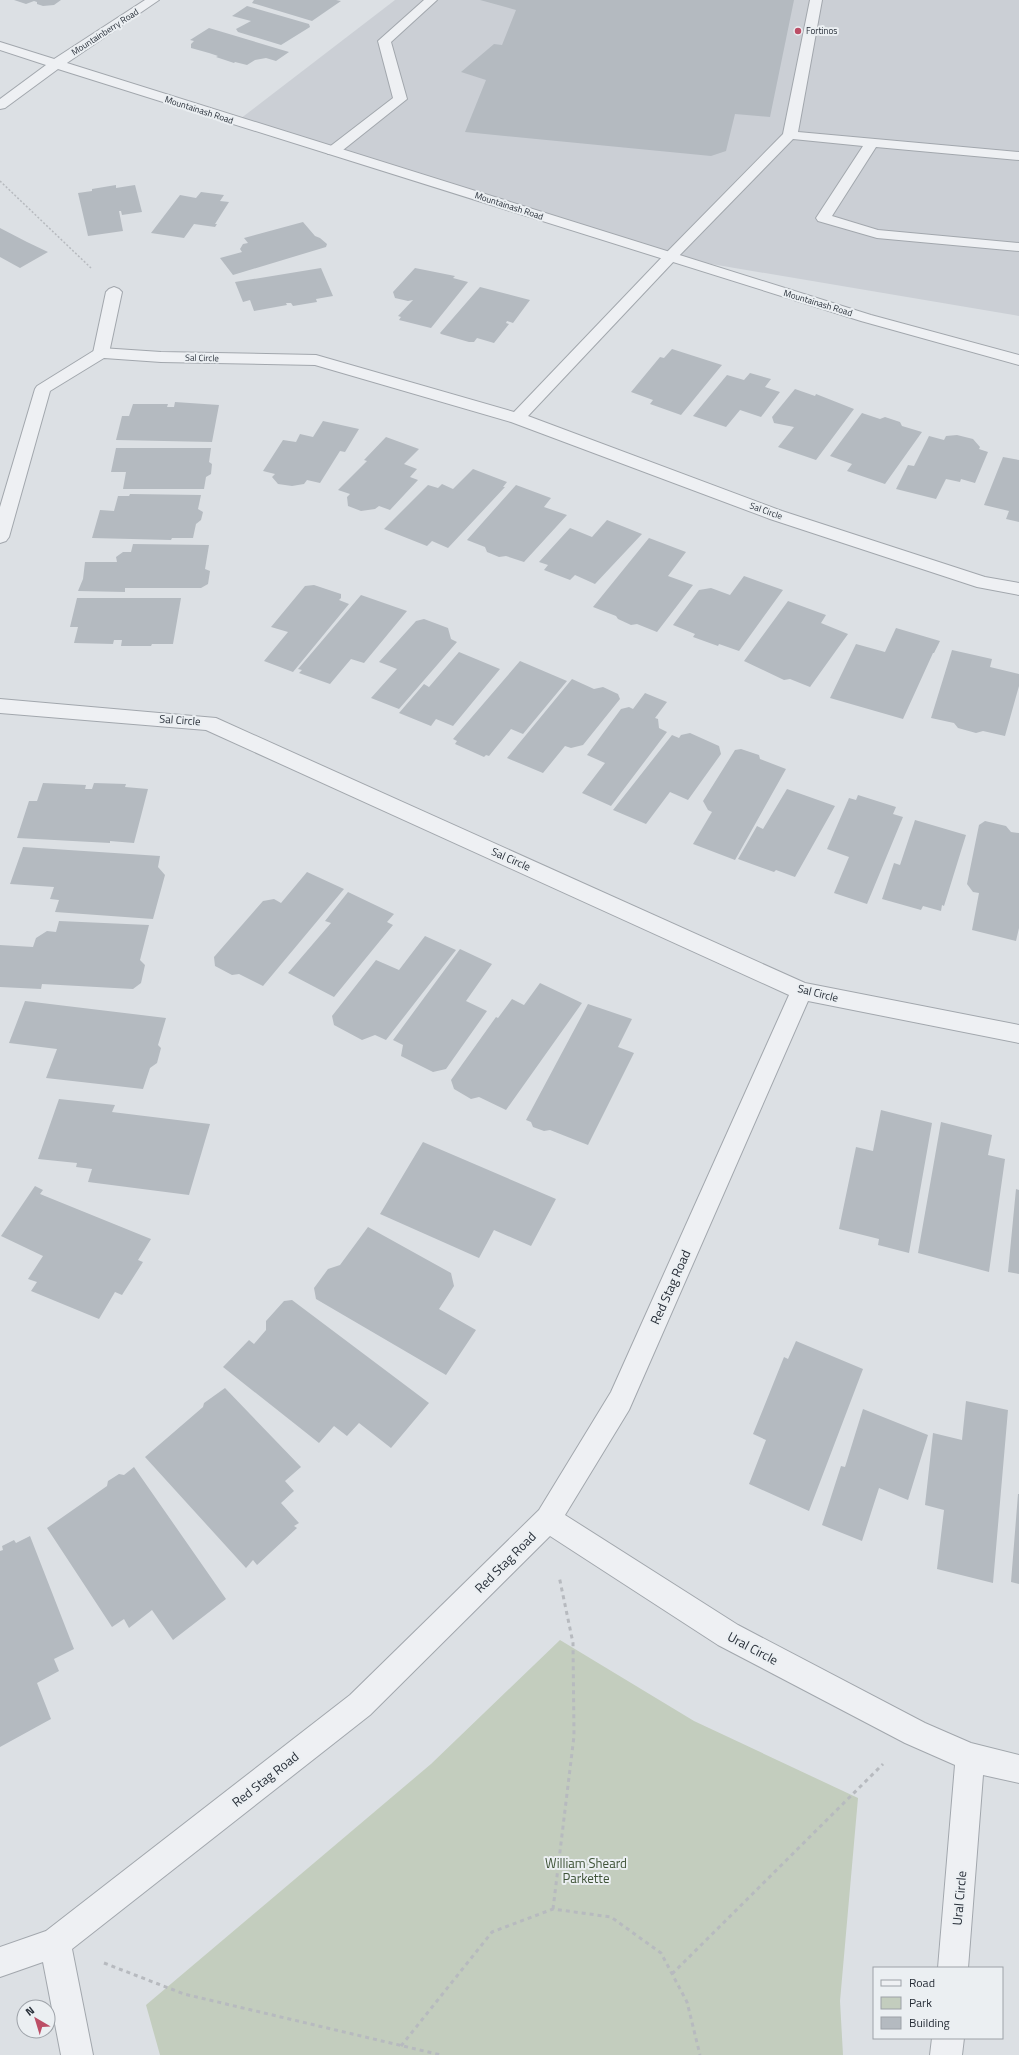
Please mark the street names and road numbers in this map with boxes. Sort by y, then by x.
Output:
street label: Mountainberry Road [69,5,141,58]
street label: Mountainash Road [163,92,235,127]
street label: Mountainash Road [473,188,545,223]
street label: Mountainash Road [782,286,854,319]
street label: Sal Circle [185,351,220,364]
street label: Sal Circle [748,499,785,523]
street label: Sal Circle [159,711,202,729]
street label: Sal Circle [489,843,534,875]
street label: Sal Circle [796,980,840,1006]
street label: Red Stag Road [645,1246,695,1328]
street label: Red Stag Road [470,1527,540,1597]
street label: Ural Circle [724,1626,782,1670]
street label: Red Stag Road [227,1747,303,1811]
street label: Ural Circle [947,1870,971,1926]

